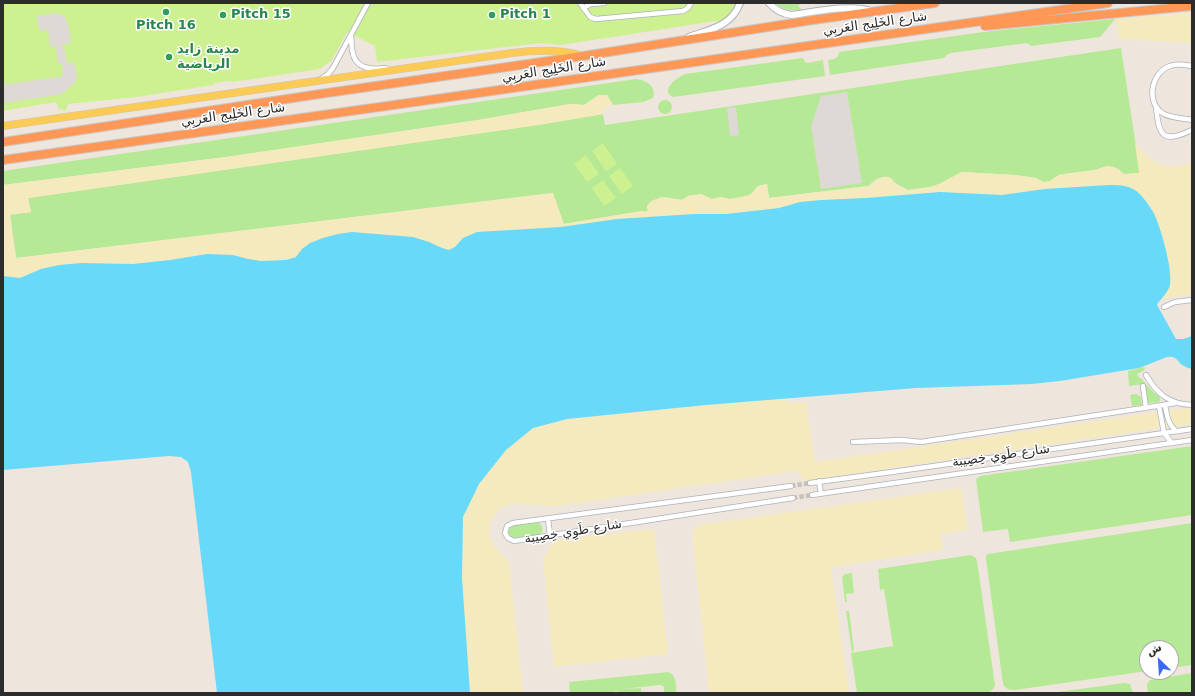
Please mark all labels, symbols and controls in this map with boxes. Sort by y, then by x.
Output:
marker: Pitch 16 [161,7,171,17]
place label: Pitch 15 [231,7,291,23]
place label: Pitch 1 [500,7,551,23]
street label: شارع الخَلِيج العَربِي [822,9,928,39]
marker: Pitch 15 [218,10,228,20]
marker: Pitch 1 [487,10,497,20]
place label: Pitch 16 [136,18,196,34]
place label: مدينة زايد الرياضية [177,42,239,73]
marker: مدينة زايد الرياضية [164,52,174,62]
street label: شارع الخَلِيج العَربِي [501,54,607,86]
street label: شارع الخَلِيج العَربِي [180,100,286,130]
street label: شارع طَوِي خِصِيبة [951,441,1051,471]
street label: شارع طَوِي خِصِيبة [523,517,623,547]
north arrow [1139,640,1179,680]
text: ش [1145,640,1164,659]

